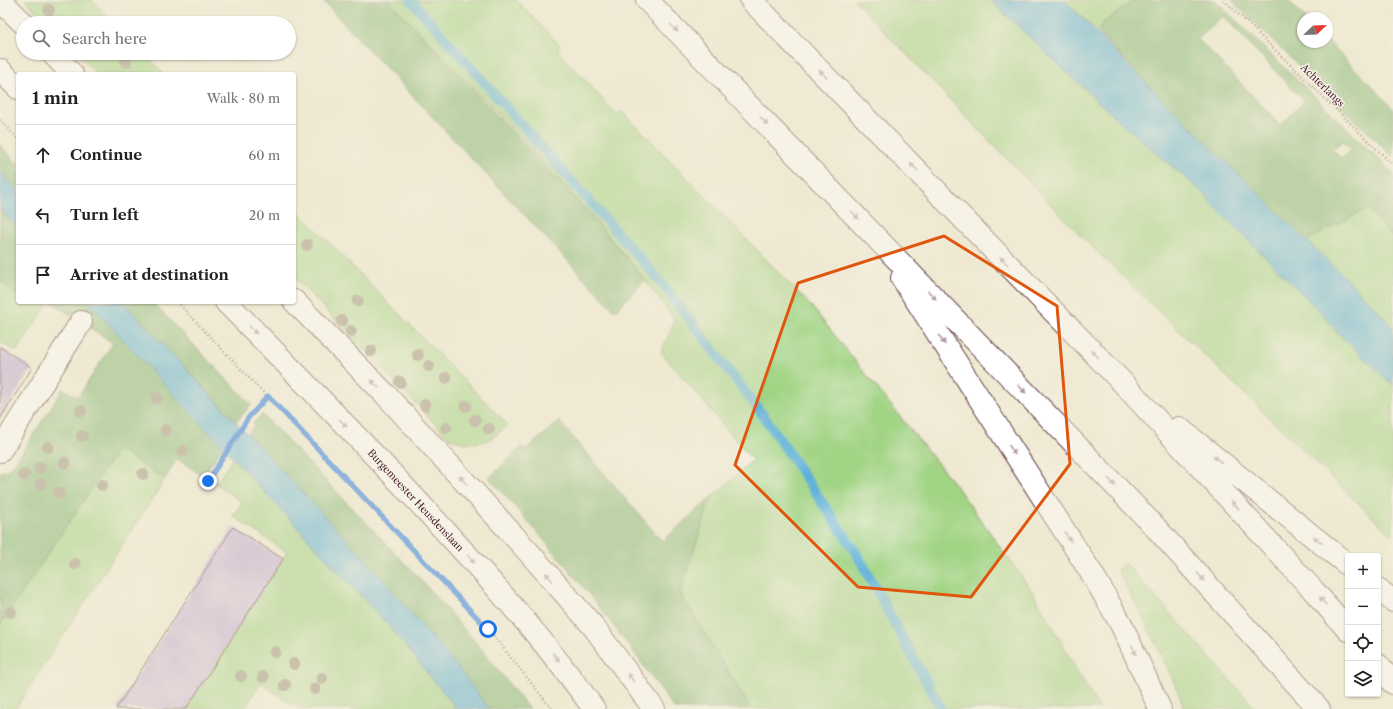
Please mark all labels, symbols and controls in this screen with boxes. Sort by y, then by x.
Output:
north arrow [1297,12,1333,48]
search box [16,16,296,60]
one-way arrow [669,23,679,33]
icon: search [30,27,52,49]
text: Search here [62,29,147,48]
street label: Achterlangs [1297,60,1347,110]
one-way arrow [818,69,828,79]
text: 1 min [32,88,79,108]
text: Walk · 80 m [207,90,280,106]
one-way arrow [759,116,769,126]
icon: ahead [32,144,54,166]
text: Continue [70,145,142,164]
text: 60 m [249,147,280,163]
one-way arrow [909,162,919,172]
icon: left [32,204,54,226]
text: Turn left [70,205,139,224]
text: 20 m [249,207,280,223]
one-way arrow [850,210,860,220]
one-way arrow [999,256,1009,266]
icon: arrive [32,264,54,286]
text: Arrive at destination [70,265,229,284]
one-way arrow [927,290,937,300]
one-way arrow [248,325,258,335]
one-way arrow [938,335,946,345]
one-way arrow [1090,349,1100,359]
one-way arrow [370,379,380,389]
one-way arrow [1017,384,1027,394]
one-way arrow [339,418,348,428]
one-way arrow [1008,445,1016,455]
street label: Burgemeester Heusdenslaan [365,446,467,555]
one-way arrow [1211,454,1222,463]
route end [199,472,217,490]
one-way arrow [458,475,467,485]
one-way arrow [1107,477,1117,487]
one-way arrow [1230,500,1239,510]
one-way arrow [1065,531,1072,543]
one-way arrow [1312,536,1323,545]
map controls [1345,553,1381,697]
button: + [1345,553,1381,589]
one-way arrow [466,554,475,564]
one-way arrow [545,571,554,582]
one-way arrow [1196,572,1206,582]
button: − [1345,589,1381,625]
one-way arrow [1318,596,1327,606]
route start [479,620,497,638]
button: locate [1345,625,1381,661]
one-way arrow [1131,644,1137,655]
one-way arrow [551,652,560,663]
button: layers [1345,661,1381,697]
one-way arrow [627,672,635,683]

